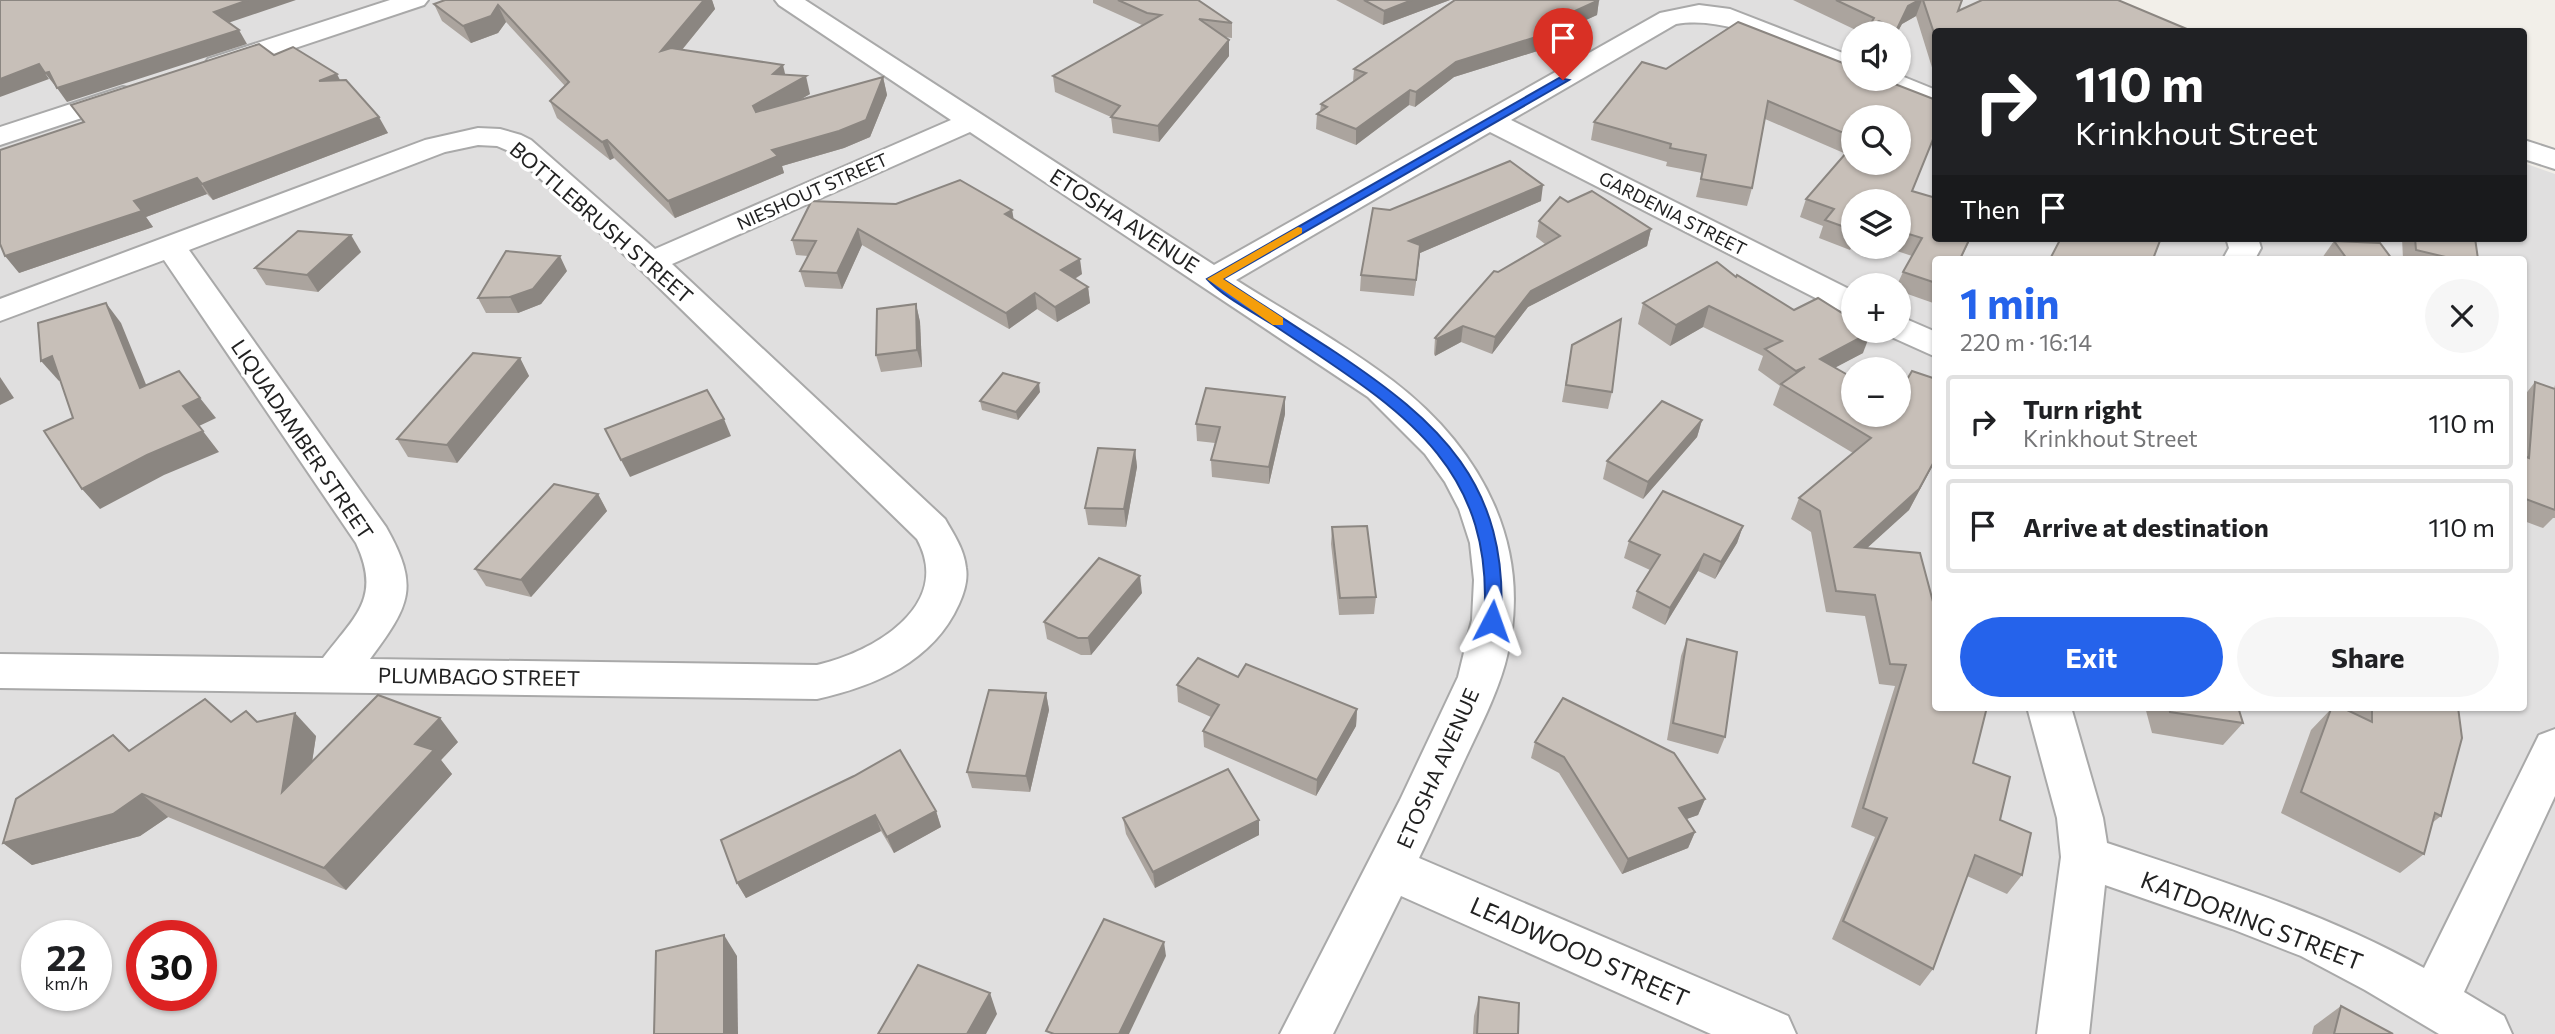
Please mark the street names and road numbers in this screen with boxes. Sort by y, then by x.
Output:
street label: BOTTLEBRUSH STREET [505,136,699,308]
street label: NIESHOUT STREET [733,148,891,234]
street label: ETOSHA AVENUE [1046,163,1204,277]
street label: GARDENIA STREET [1595,166,1751,260]
street label: LIQUADAMBER STREET [227,334,379,544]
street label: PLUMBAGO STREET [378,662,580,690]
street label: ETOSHA AVENUE [1391,684,1483,852]
street label: KATDORING STREET [2137,864,2367,976]
street label: LEADWOOD STREET [1466,890,1694,1012]

